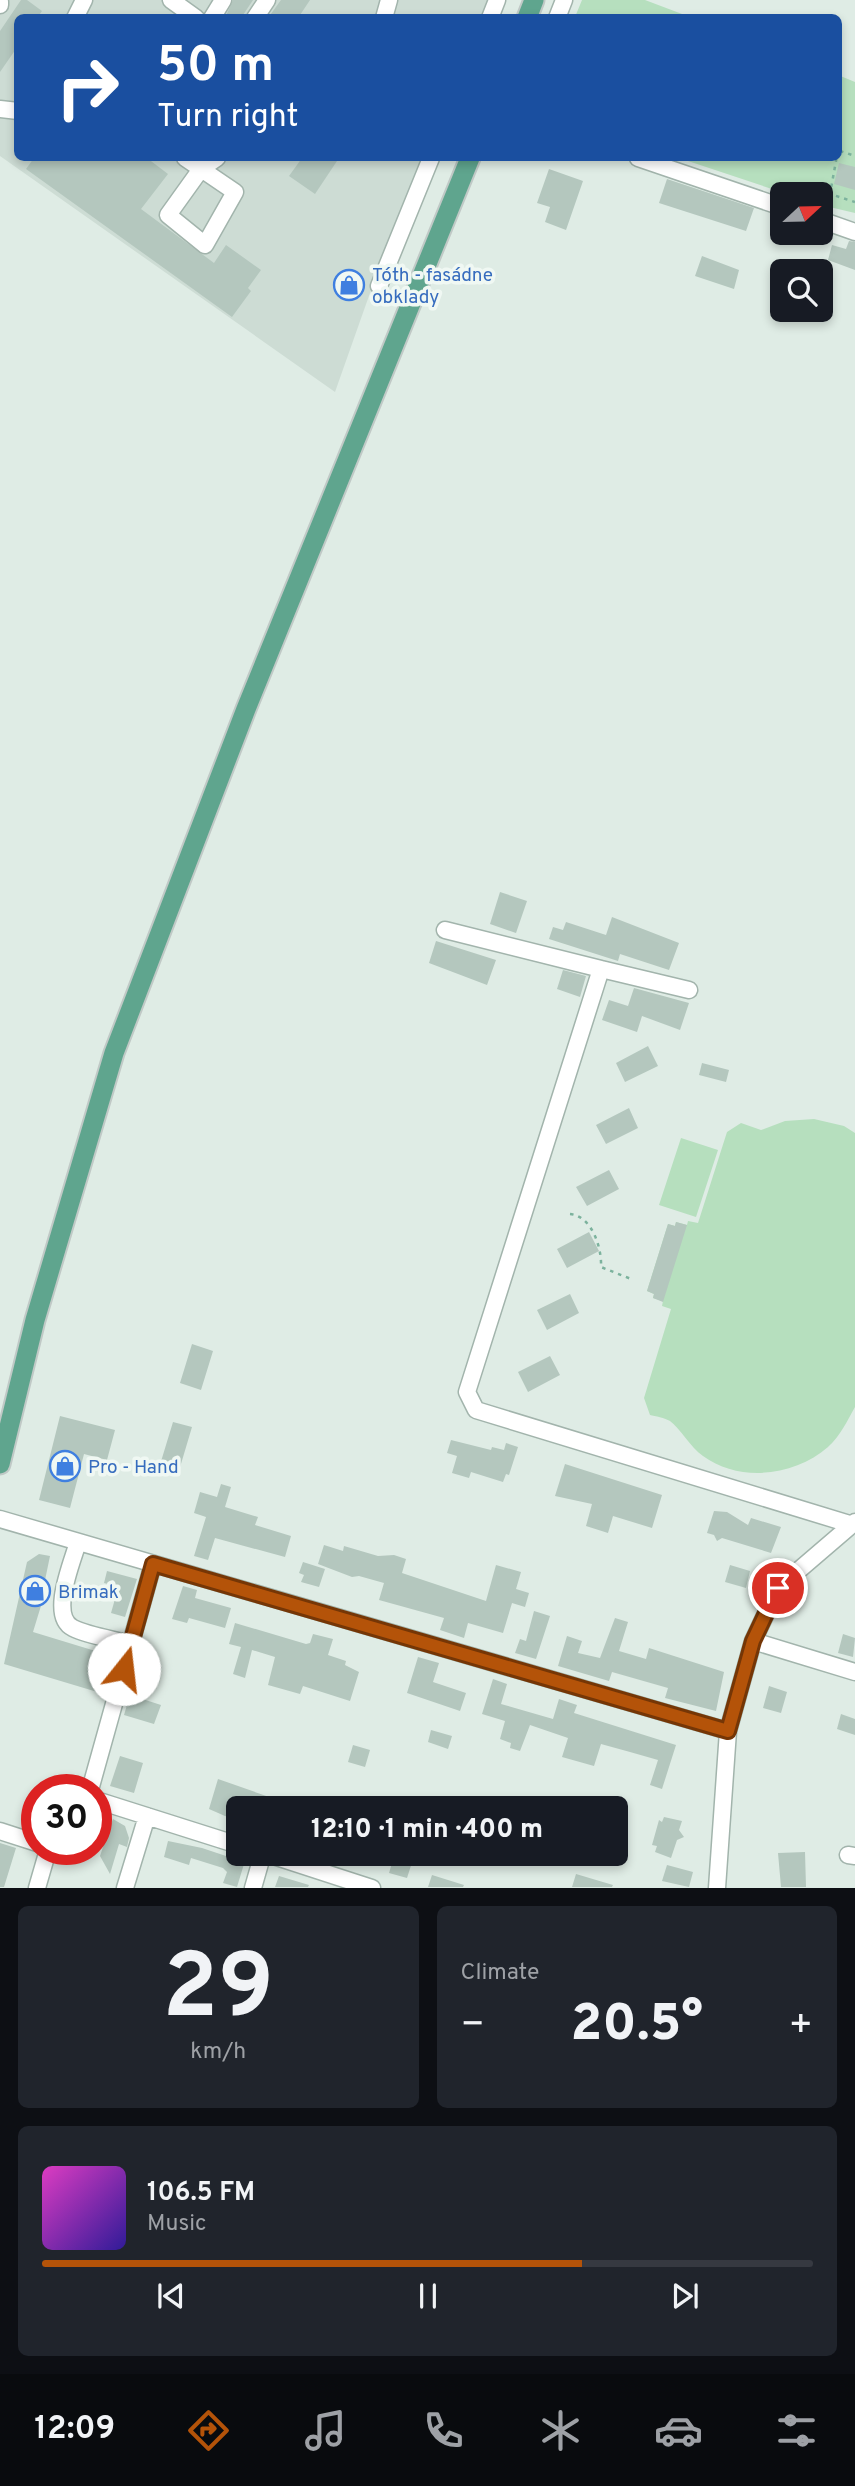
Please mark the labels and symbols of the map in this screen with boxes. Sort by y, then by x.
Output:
north arrow [770,182,833,245]
place label: Tóth - fasádne obklady [372,264,493,310]
shop icon: Tóth - fasádne obklady [332,268,366,302]
shop icon: Pro - Hand [48,1449,82,1483]
place label: Pro - Hand [88,1456,179,1480]
pin [748,1558,808,1618]
shop icon: Brimak [18,1574,52,1608]
place label: Brimak [58,1581,119,1605]
position arrow [87,1632,161,1706]
speed limit sign: 30 [21,1774,112,1865]

